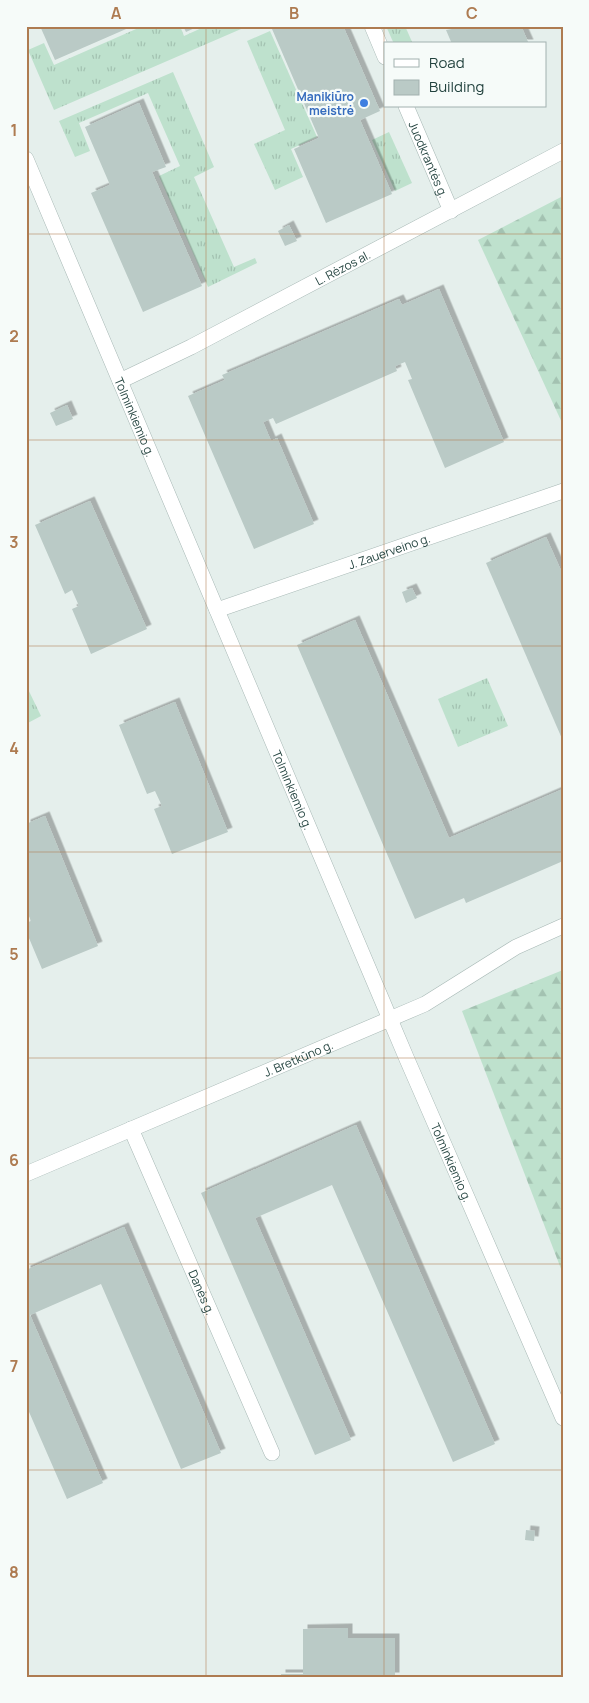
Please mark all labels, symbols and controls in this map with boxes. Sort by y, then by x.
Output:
text: A [111,2,122,24]
text: B [289,2,299,24]
text: C [466,2,478,24]
legend [384,42,546,108]
text: Road [429,52,465,73]
text: Building [429,76,484,97]
place label: Manikiūro meistrė [297,88,354,119]
marker: Manikiūro meistrė [358,97,370,109]
text: 1 [10,119,18,141]
street label: Juodkrantės g. [405,119,453,200]
street label: L. Rėzos al. [312,246,373,289]
text: 2 [9,325,19,347]
street label: Tolminkiemio g. [111,375,159,459]
street label: J. Zauerveino g. [346,529,432,573]
text: 3 [9,531,19,553]
text: 4 [9,737,19,759]
street label: Tolminkiemio g. [269,748,317,832]
text: 5 [9,943,19,965]
street label: J. Bretkūno g. [261,1036,336,1080]
street label: Tolminkiemio g. [427,1120,476,1205]
text: 6 [9,1149,19,1171]
street label: Danės g. [185,1267,219,1318]
text: 7 [10,1355,18,1377]
text: 8 [9,1561,19,1583]

